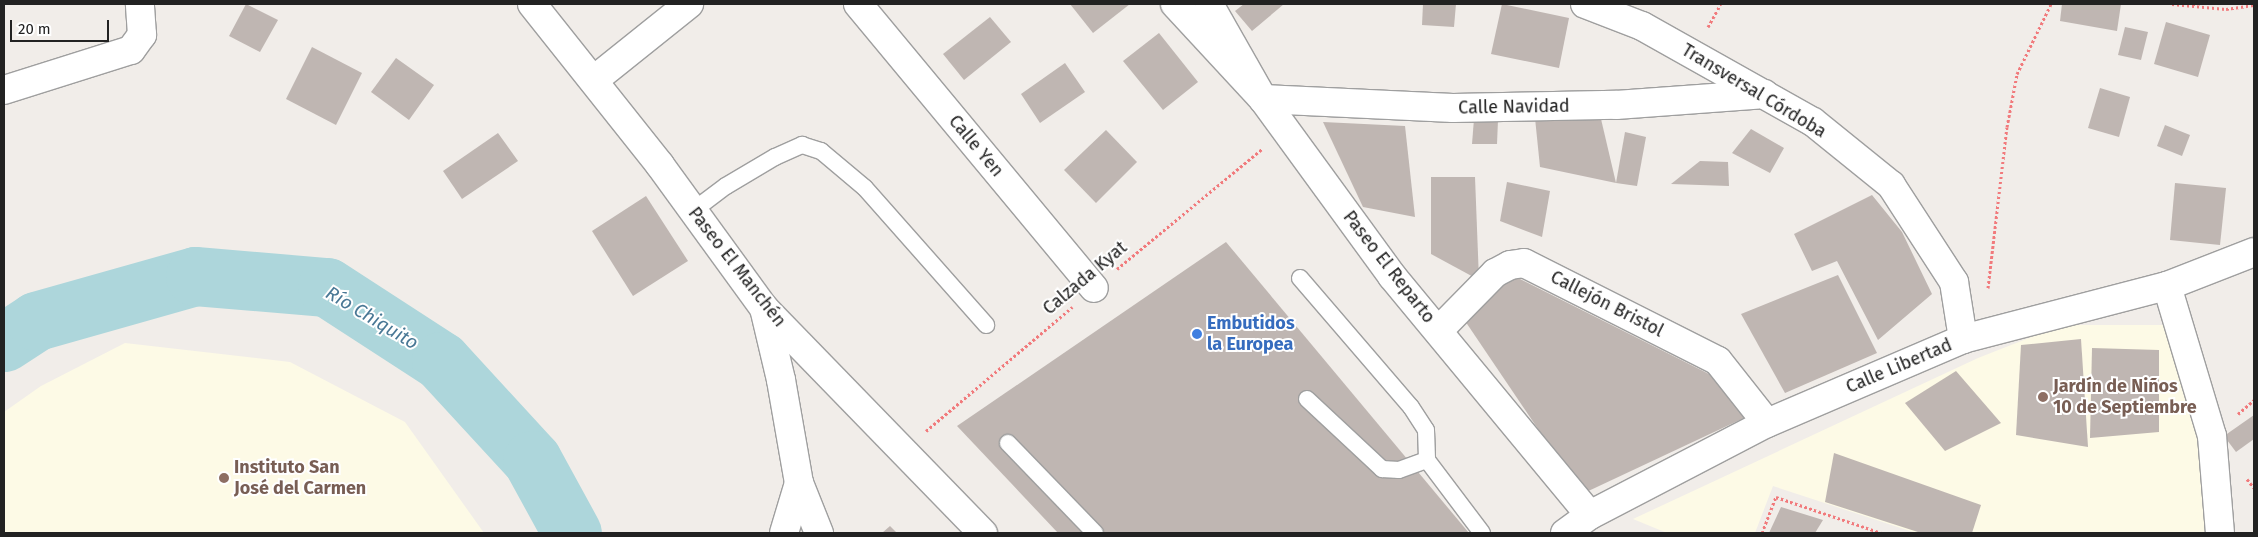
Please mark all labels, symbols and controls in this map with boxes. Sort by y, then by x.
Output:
scale bar [12,10,111,42]
text: 20 m [18,20,51,38]
street label: Transversal Córdoba [1678,39,1830,143]
street label: Calle Navidad [1458,95,1570,119]
street label: Calle Yen [944,111,1008,181]
street label: Paseo El Manchén [684,203,790,331]
street label: Paseo El Reparto [1338,207,1440,327]
street label: Calzada Kyat [1039,237,1131,319]
street label: Callejón Bristol [1547,266,1667,342]
water label: Río Chiquito [322,281,422,355]
place label: Embutidos la Europea [1207,313,1295,356]
marker: Embutidos la Europea [1191,328,1203,340]
street label: Calle Libertad [1843,334,1955,398]
place label: Jardín de Niños 10 de Septiembre [2053,376,2197,418]
marker: Jardín de Niños 10 de Septiembre [2037,391,2049,403]
place label: Instituto San José del Carmen [234,457,366,499]
marker: Instituto San José del Carmen [218,472,230,484]

